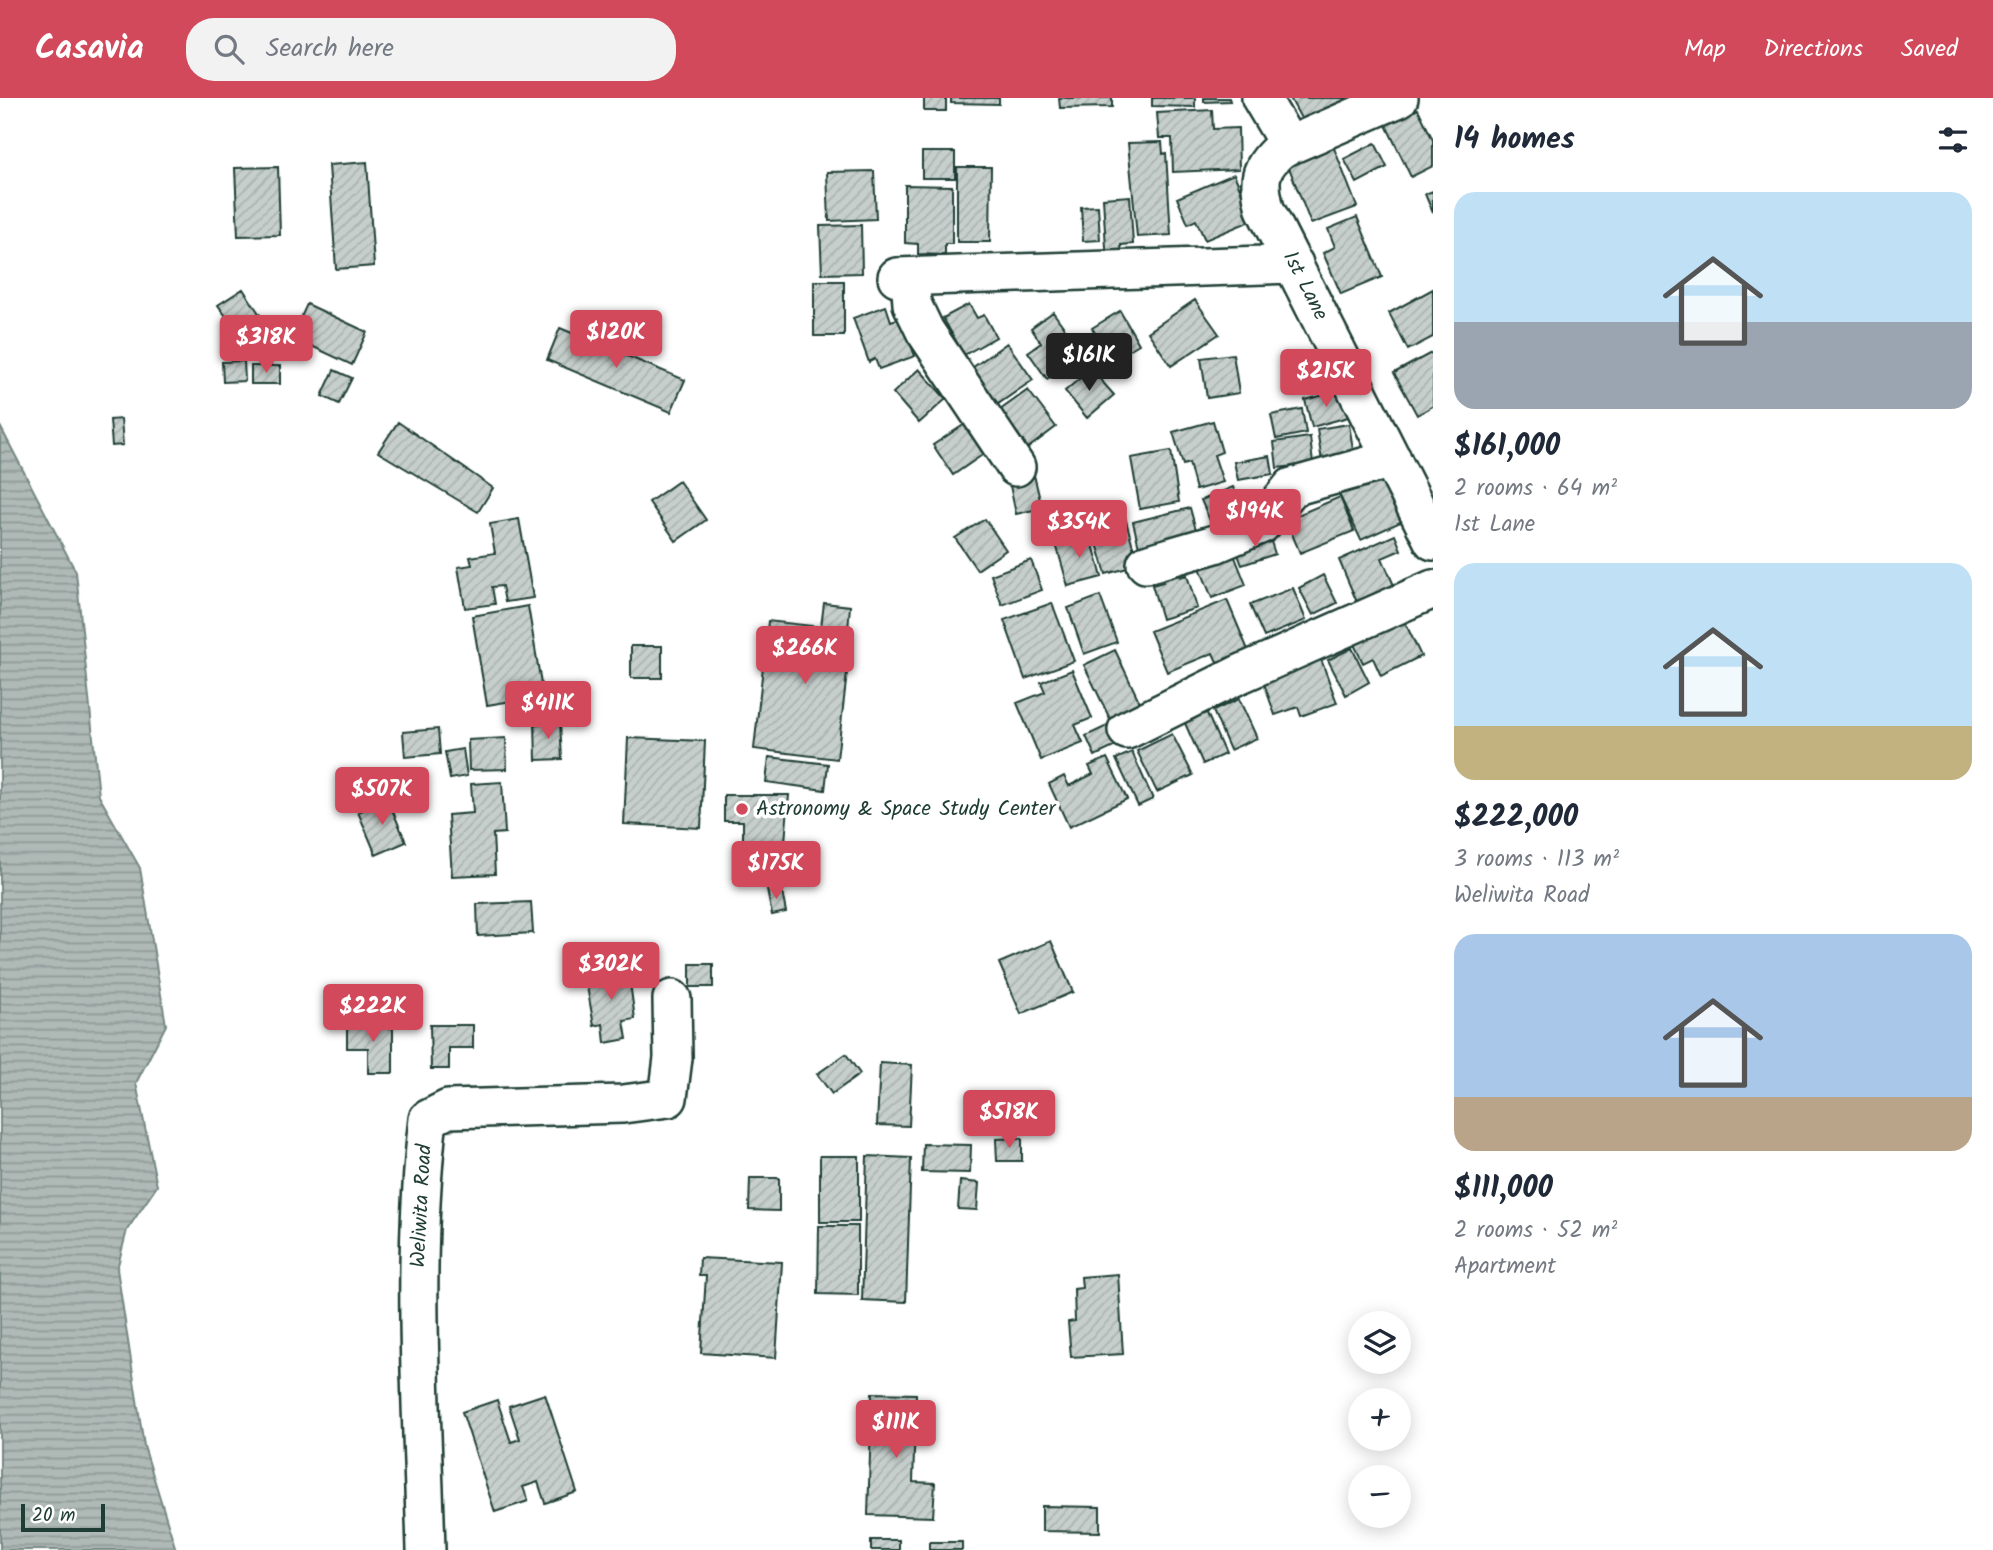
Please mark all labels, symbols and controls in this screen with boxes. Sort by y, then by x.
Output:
search box [186,18,676,81]
text: Casavia [35,23,144,76]
text: Search here [266,28,394,70]
icon: search [210,30,248,68]
text: Map [1684,30,1726,69]
text: Directions [1764,30,1863,69]
text: Saved [1901,30,1958,69]
text: 14 homes [1454,116,1575,164]
icon: filters [1934,121,1972,159]
icon: home [1650,238,1776,364]
street label: 1st Lane [1273,246,1337,327]
pin: $120K [567,310,665,370]
text: $120K [586,315,646,351]
pin: $318K [217,316,315,375]
text: $318K [236,320,296,356]
pin: $161K [1040,334,1138,393]
text: $161K [1062,338,1116,374]
pin: $215K [1277,350,1375,409]
text: $215K [1296,354,1356,390]
text: $161,000 [1454,423,1560,471]
text: 2 rooms · 64 m² [1454,471,1617,507]
pin: $194K [1206,490,1304,549]
text: $194K [1226,494,1284,530]
pin: $354K [1030,500,1128,560]
text: $354K [1047,505,1111,541]
text: 1st Lane [1454,507,1535,543]
icon: home [1650,609,1776,735]
pin: $266K [756,626,854,686]
text: $266K [772,631,838,667]
pin: $411K [499,682,597,741]
text: $411K [521,686,575,722]
pin: $507K [333,768,431,827]
text: $507K [351,772,413,808]
place label: Astronomy & Space Study Center [756,793,1056,826]
text: $222,000 [1454,794,1578,842]
marker: Astronomy & Space Study Center [734,801,750,817]
pin: $175K [727,842,825,901]
text: 3 rooms · 113 m² [1454,842,1619,878]
text: $175K [748,846,804,882]
text: Weliwita Road [1454,878,1589,914]
pin: $302K [562,942,660,1002]
text: $302K [578,947,644,983]
icon: home [1650,980,1776,1106]
pin: $222K [324,984,422,1044]
text: $222K [339,989,407,1025]
pin: $518K [960,1090,1058,1150]
text: $518K [979,1095,1039,1131]
street label: Weliwita Road [402,1143,442,1269]
text: $111,000 [1454,1165,1553,1213]
text: 2 rooms · 52 m² [1454,1213,1617,1249]
text: Apartment [1454,1249,1556,1285]
map controls [1348,1311,1411,1528]
button: layers [1348,1311,1411,1374]
button: + [1348,1388,1411,1451]
pin: $111K [847,1400,945,1460]
text: $111K [872,1405,920,1441]
button: − [1348,1465,1411,1528]
scale bar [21,1501,105,1533]
text: 20 m [32,1501,75,1531]

